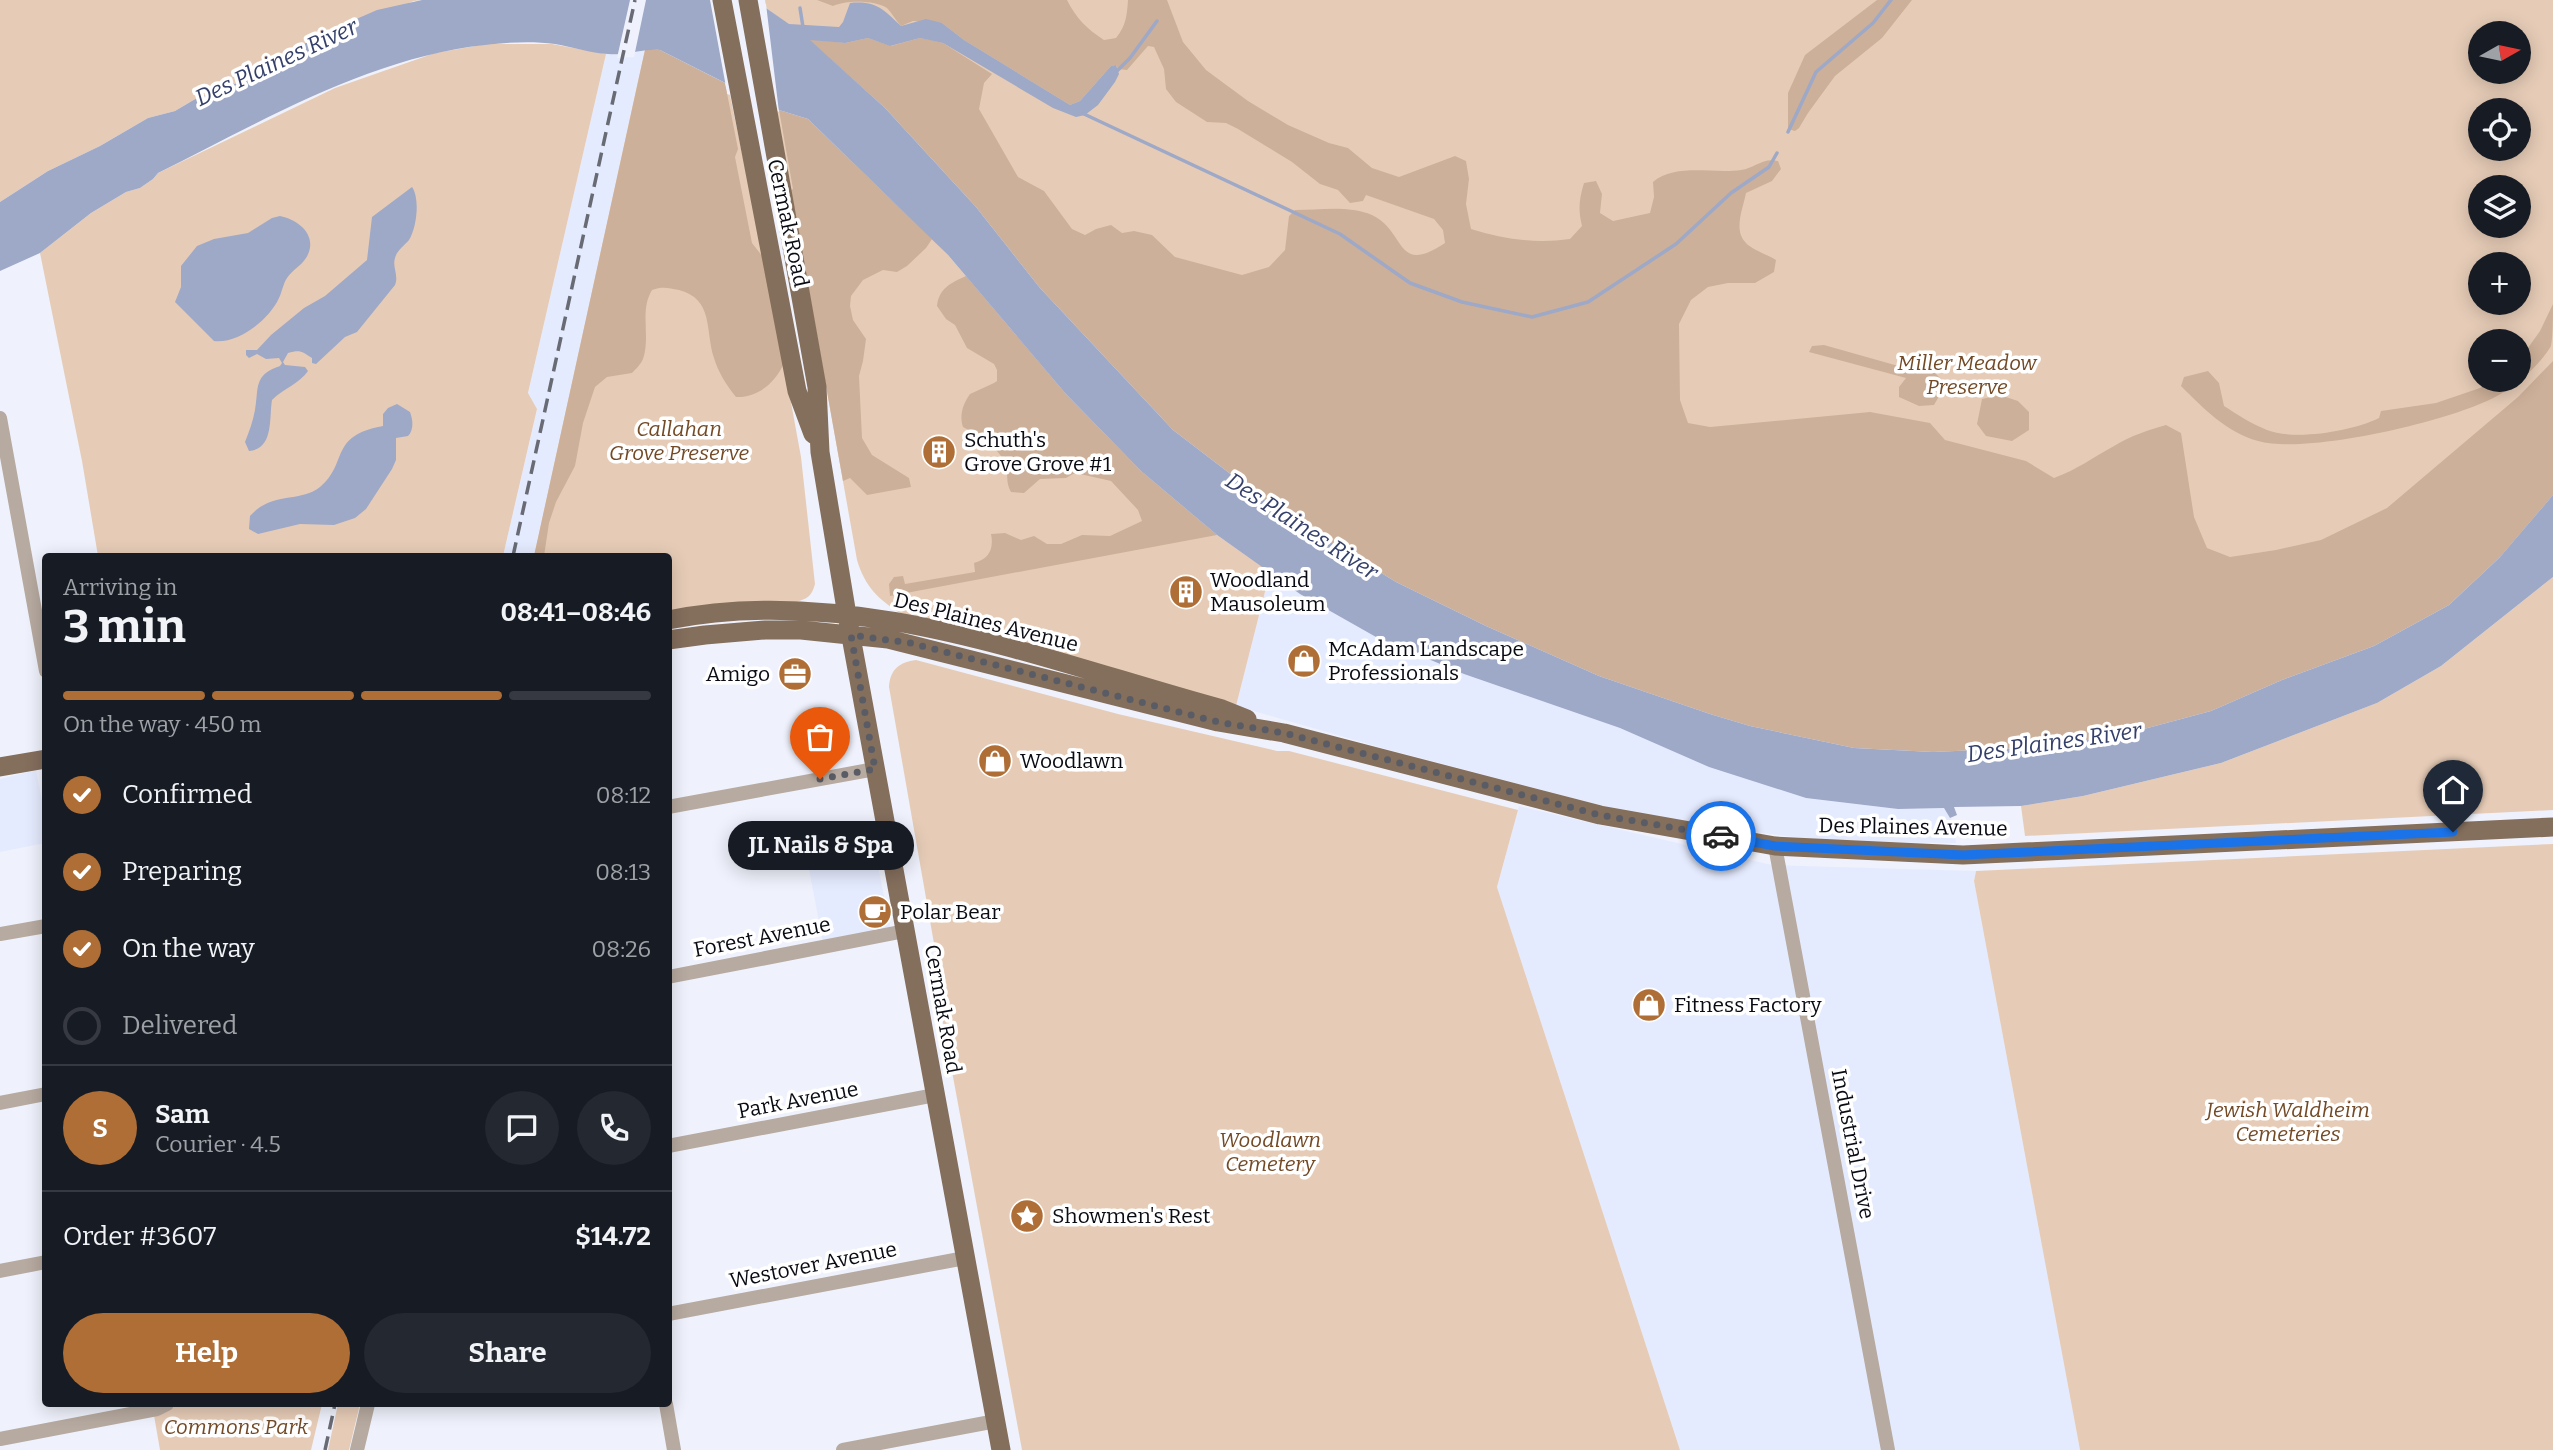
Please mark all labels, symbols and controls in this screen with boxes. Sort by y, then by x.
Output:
water label: Des Plaines River [190,11,363,112]
north arrow [2468,21,2530,84]
map controls [2468,21,2531,392]
button: locate [2468,98,2531,161]
street label: Cermak Road [762,156,814,290]
button: layers [2468,175,2531,238]
button: + [2468,252,2531,315]
button: − [2468,329,2531,392]
park label: Miller Meadow Preserve [1897,350,2038,400]
park label: Callahan Grove Preserve [609,416,750,466]
place label: Schuth's Grove Grove #1 [964,427,1112,477]
building icon: Schuth's Grove Grove #1 [920,433,958,471]
water label: Des Plaines River [1221,466,1385,587]
place label: Woodland Mausoleum [1210,567,1326,617]
text: Arriving in [63,573,177,601]
building icon: Woodland Mausoleum [1167,573,1205,611]
street label: Des Plaines Avenue [891,586,1081,658]
text: 08:41–08:46 [501,597,651,628]
text: 3 min [63,599,186,654]
place label: McAdam Landscape Professionals [1328,636,1524,686]
shop icon: McAdam Landscape Professionals [1285,642,1323,680]
office icon: Amigo [776,655,814,693]
place label: Amigo [706,661,770,687]
pin [790,707,850,779]
text: On the way · 450 m [63,710,262,738]
water label: Des Plaines River [1965,716,2145,768]
icon: bag [801,718,839,756]
shop icon: Woodlawn [976,742,1014,780]
place label: Woodlawn [1020,748,1123,774]
pin [2423,760,2483,832]
icon: home [2434,771,2472,809]
icon: check [63,776,101,814]
text: Confirmed [122,779,252,810]
text: 08:12 [596,781,651,809]
courier [1686,801,1756,871]
street label: Des Plaines Avenue [1818,812,2008,842]
icon: car [1702,817,1740,855]
callout: JL Nails & Spa [727,821,913,870]
text: JL Nails & Spa [749,831,893,859]
icon: check [63,853,101,891]
text: Preparing [122,856,242,887]
text: 08:13 [595,858,651,886]
cafe icon: Polar Bear [856,893,894,931]
place label: Polar Bear [900,899,1001,925]
street label: Forest Avenue [691,911,833,963]
icon: check [63,930,101,968]
text: On the way [122,933,255,964]
text: 08:26 [592,935,651,963]
street label: Cermak Road [919,942,967,1076]
shop icon: Fitness Factory [1630,986,1668,1024]
place label: Fitness Factory [1674,992,1822,1018]
text: Delivered [122,1010,237,1041]
street label: Industrial Drive [1826,1067,1880,1221]
street label: Park Avenue [735,1076,861,1124]
button: chat [485,1091,559,1165]
button: phone [577,1091,651,1165]
park label: Jewish Waldheim Cemeteries [2204,1097,2370,1147]
text: Sam [155,1099,210,1130]
text: S [92,1113,108,1144]
park label: Woodlawn Cemetery [1219,1127,1321,1177]
text: Courier · 4.5 [155,1130,281,1158]
place icon: Showmen's Rest [1008,1197,1046,1235]
place label: Showmen's Rest [1052,1203,1211,1229]
text: Order #3607 [63,1221,216,1252]
text: $14.72 [575,1221,651,1252]
street label: Westover Avenue [727,1236,899,1294]
button: Help [63,1313,350,1393]
button: Share [364,1313,651,1393]
park label: Commons Park [164,1414,309,1440]

